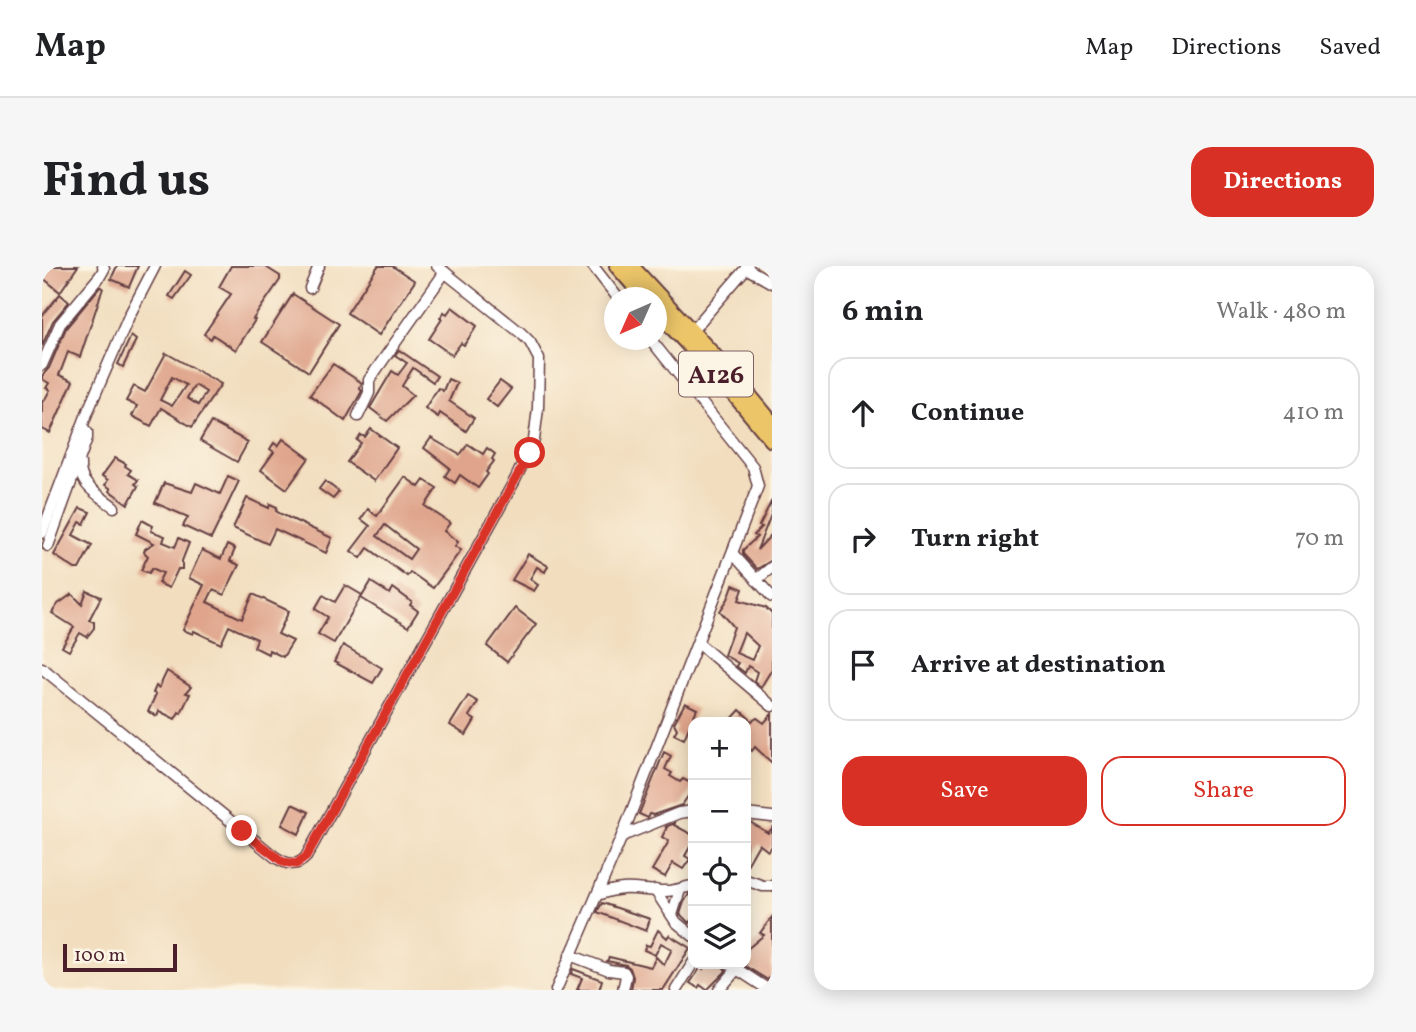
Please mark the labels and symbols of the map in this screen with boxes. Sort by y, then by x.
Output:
north arrow [604,287,667,350]
road number: A126 [679,352,753,396]
route start [514,437,545,468]
route end [226,815,257,846]
scale bar [63,941,177,973]

